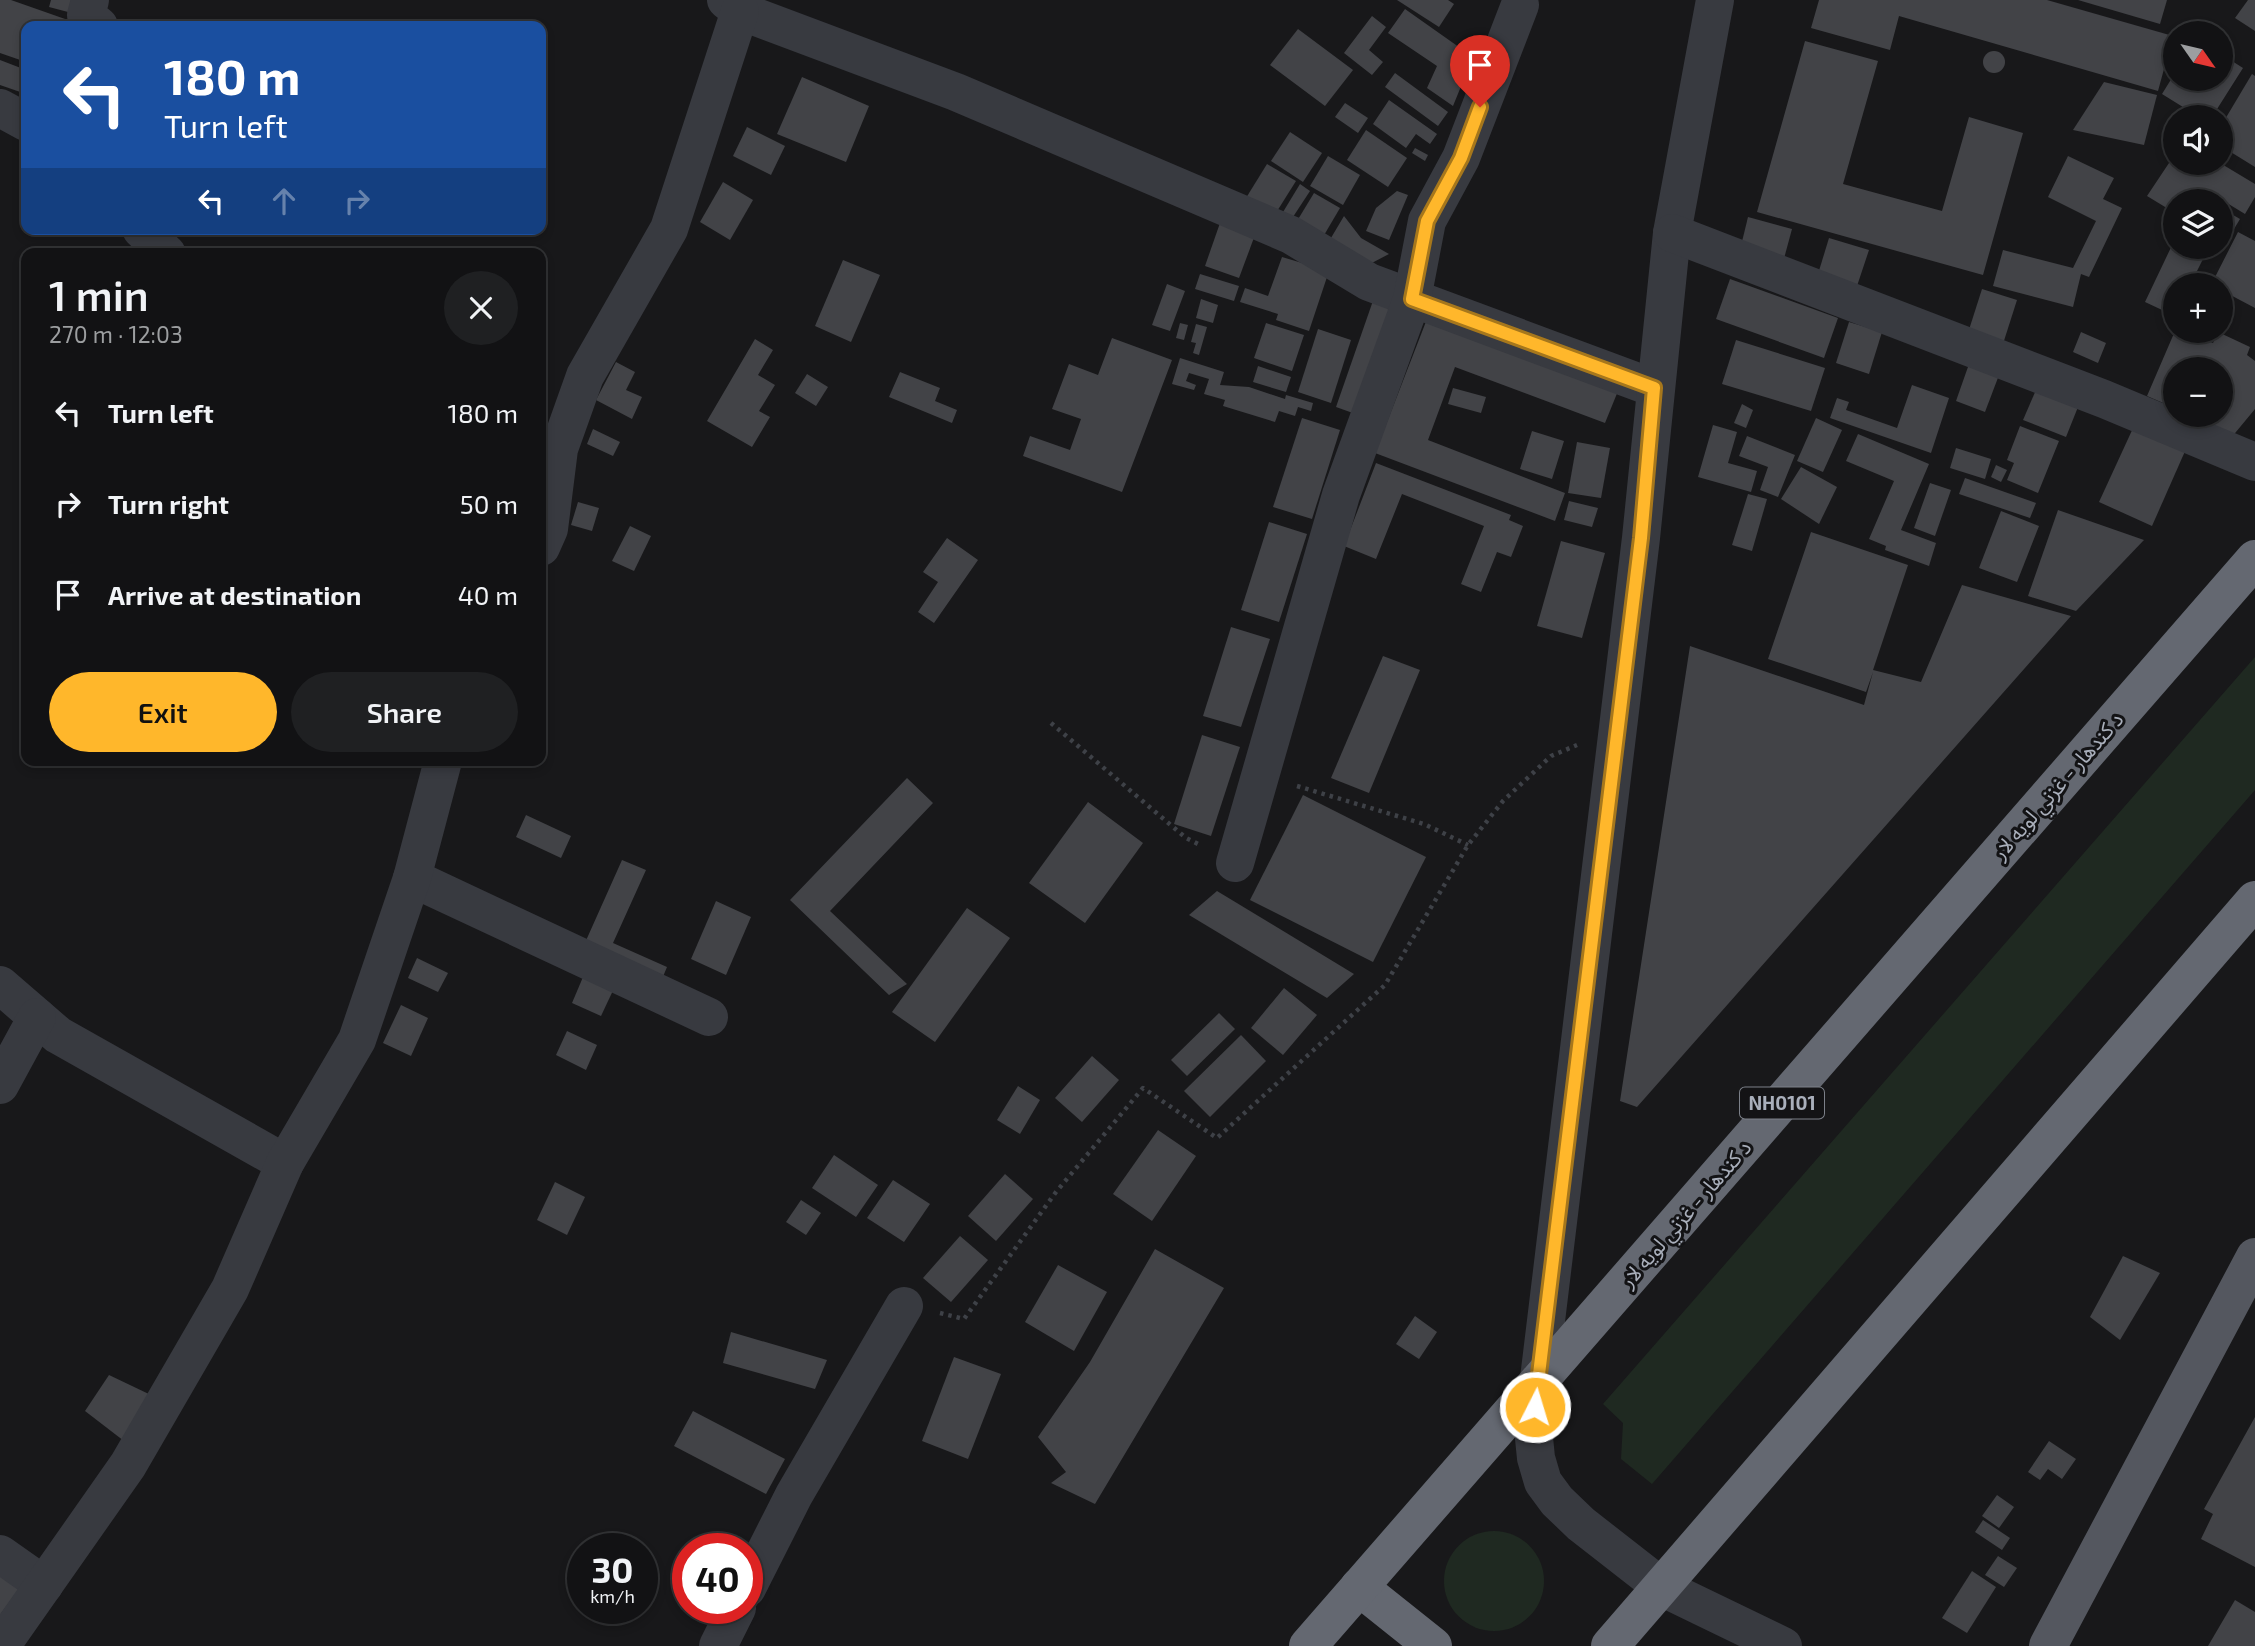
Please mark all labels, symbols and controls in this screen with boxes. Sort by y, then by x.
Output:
north arrow [2163,21,2233,91]
map controls [2163,21,2233,427]
pin [1450,35,1510,107]
text: 180 m [164,46,300,105]
icon: arrive [1461,46,1499,84]
icon: left [49,49,140,140]
button: sound [2163,105,2233,175]
text: Turn left [164,106,288,144]
icon: left [192,182,230,220]
icon: ahead [265,182,303,220]
icon: right [338,182,376,220]
button: layers [2163,189,2233,259]
text: 1 min [49,269,149,319]
button: close [444,271,518,345]
button: + [2163,273,2233,343]
text: 270 m · 12:03 [49,320,183,348]
button: − [2163,357,2233,427]
icon: left [49,394,87,432]
text: Turn left [108,397,214,428]
text: 180 m [448,397,518,428]
icon: right [49,485,87,523]
text: Turn right [108,488,229,519]
text: 50 m [460,488,518,519]
icon: arrive [49,576,87,614]
text: Arrive at destination [108,579,361,610]
text: 40 m [458,579,518,610]
button: Exit [49,672,277,752]
button: Share [291,672,518,752]
street label: د کندهار - غزني لويه لار [1985,706,2131,868]
road number: NH0101 [1740,1088,1824,1119]
street label: د کندهار - غزني لويه لار [1613,1134,1759,1296]
position arrow [1498,1370,1572,1444]
speed limit sign: 40 [672,1533,763,1624]
text: 30 [592,1548,633,1590]
text: km/h [590,1585,635,1607]

